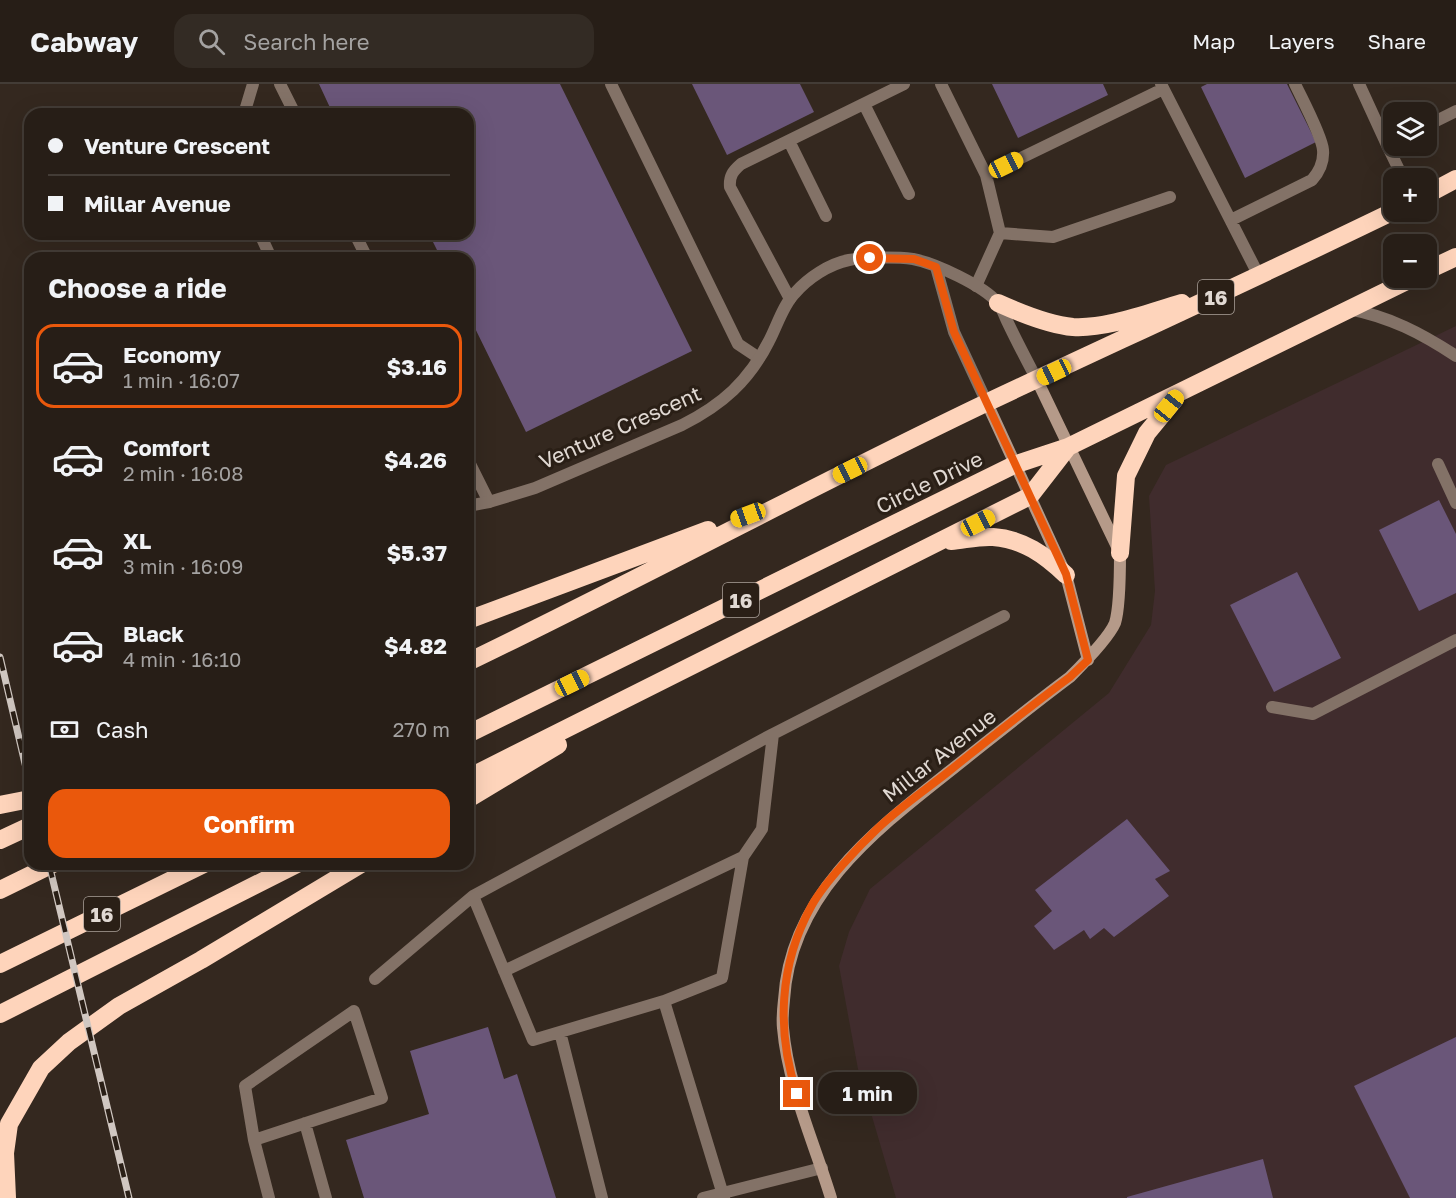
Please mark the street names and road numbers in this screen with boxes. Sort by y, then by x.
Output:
road number: 16 [1198,280,1234,314]
street label: Venture Crescent [535,380,705,474]
street label: Circle Drive [871,445,987,519]
road number: 16 [723,583,759,617]
street label: Millar Avenue [877,703,1001,807]
road number: 16 [84,897,120,931]

